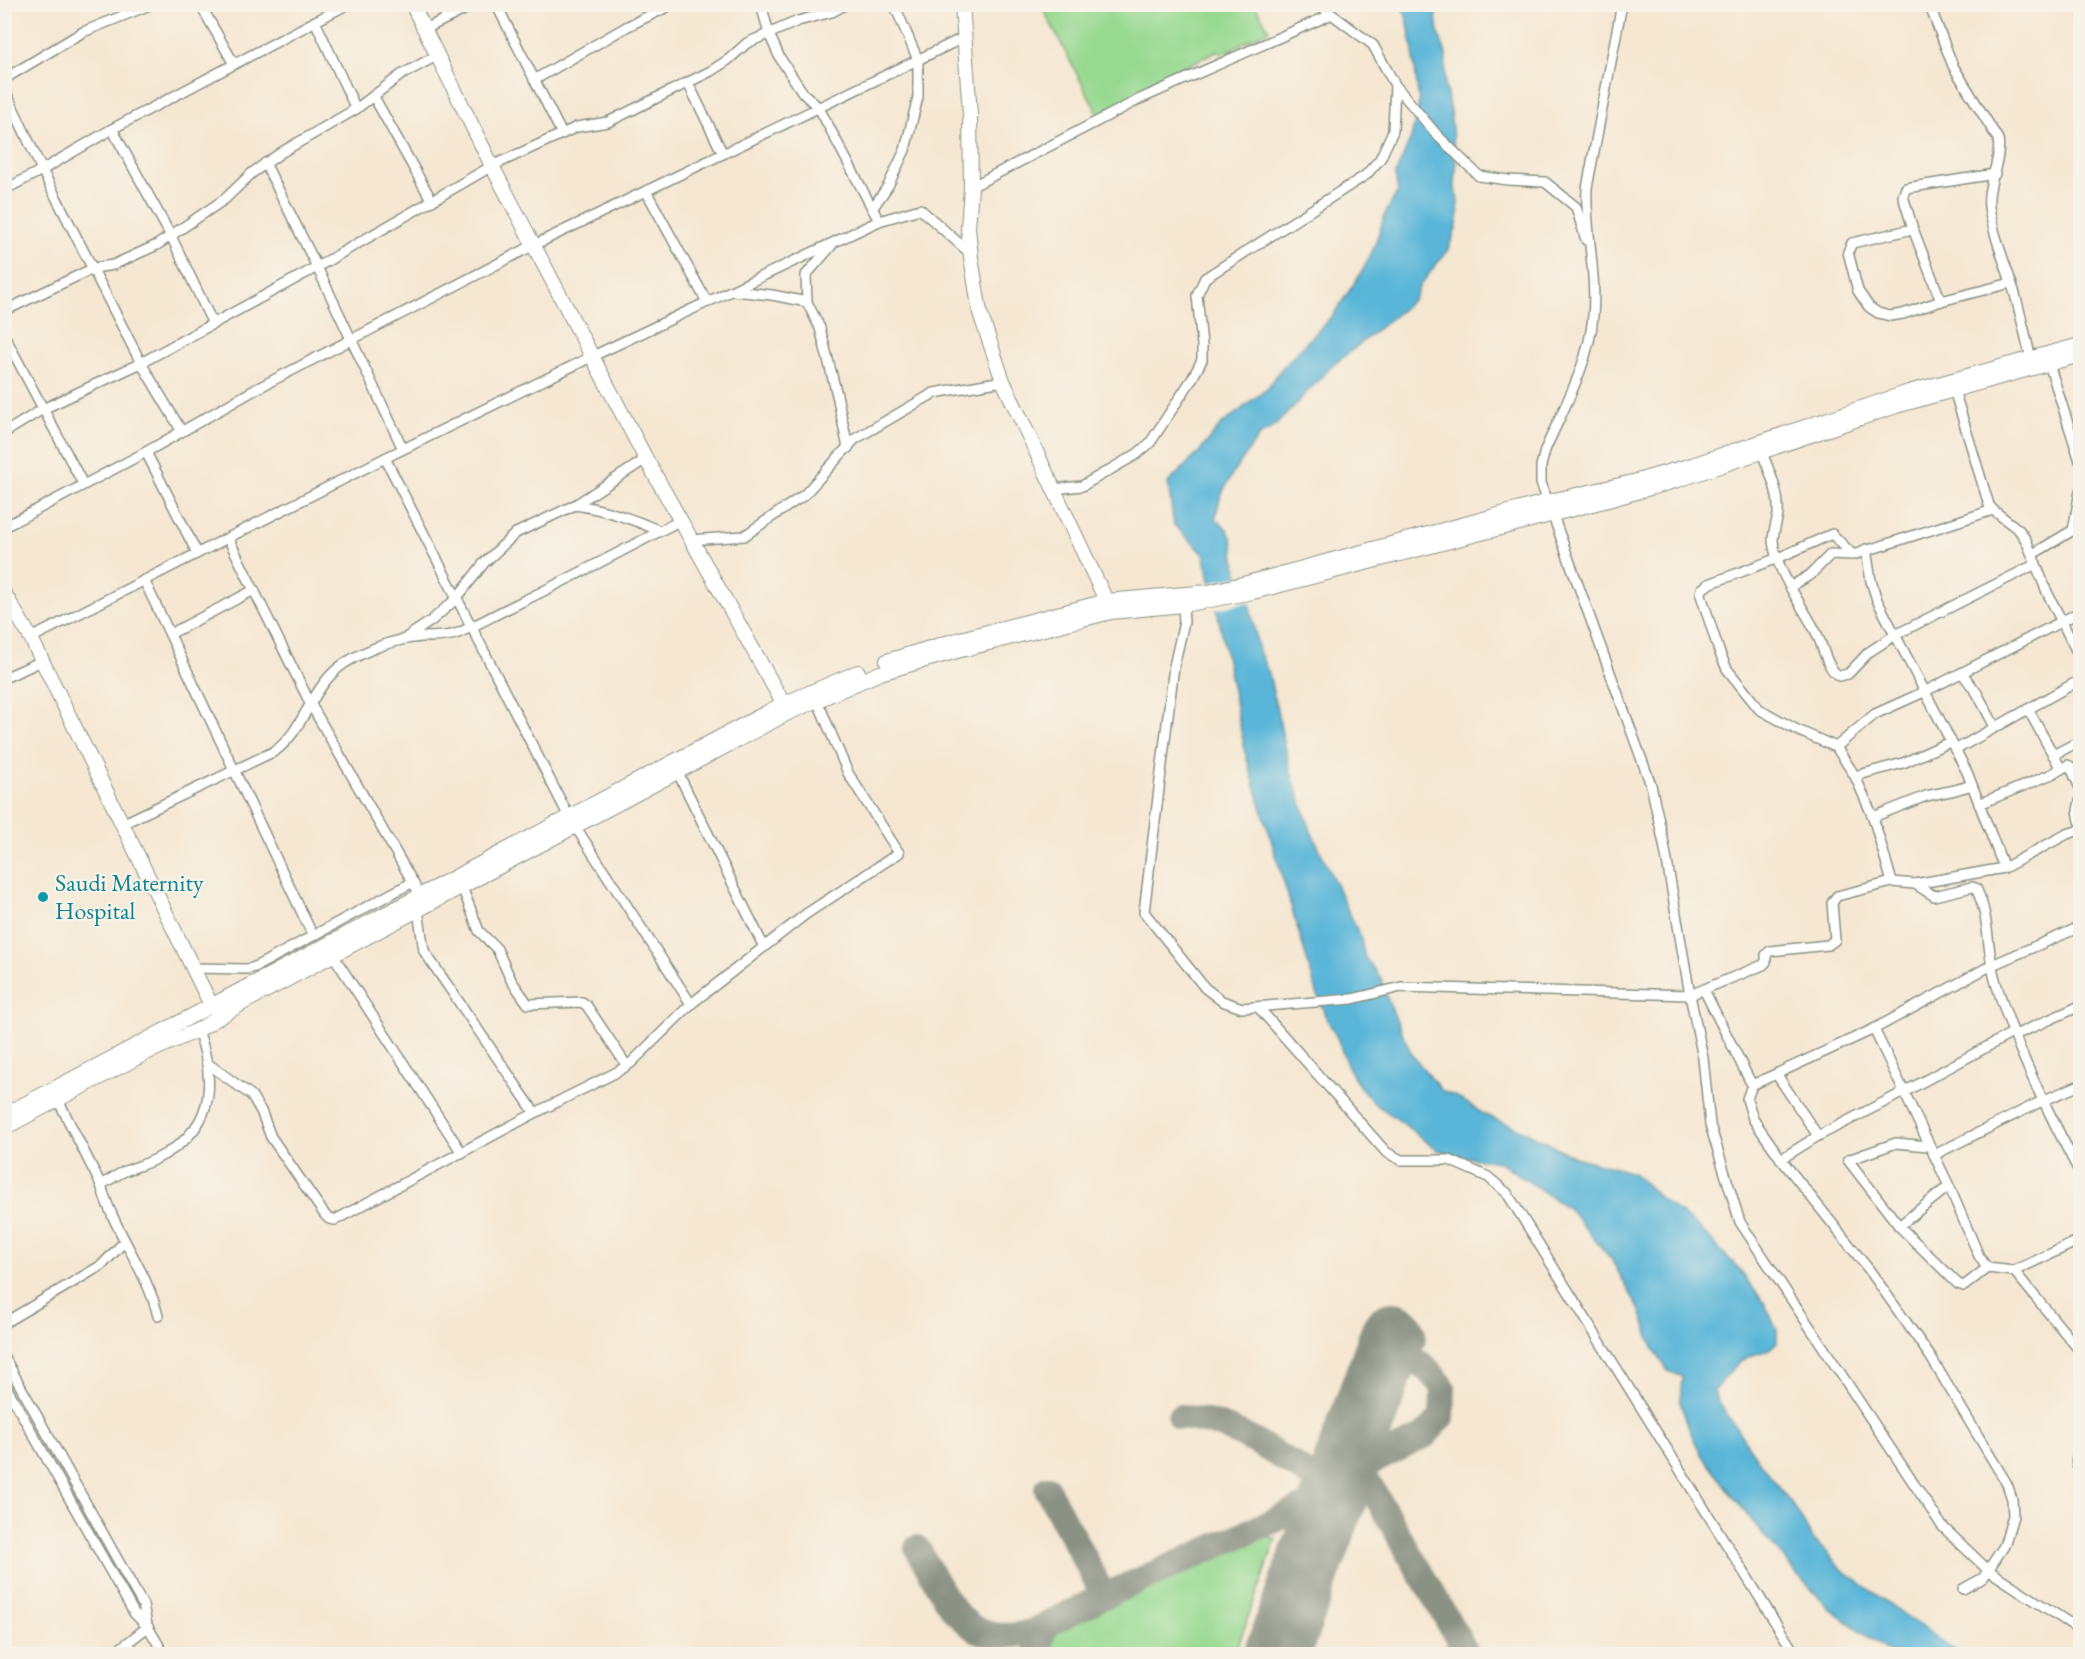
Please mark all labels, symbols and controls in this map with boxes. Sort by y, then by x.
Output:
place label: Saudi Maternity Hospital [55,867,204,926]
marker: Saudi Maternity Hospital [36,890,50,904]

